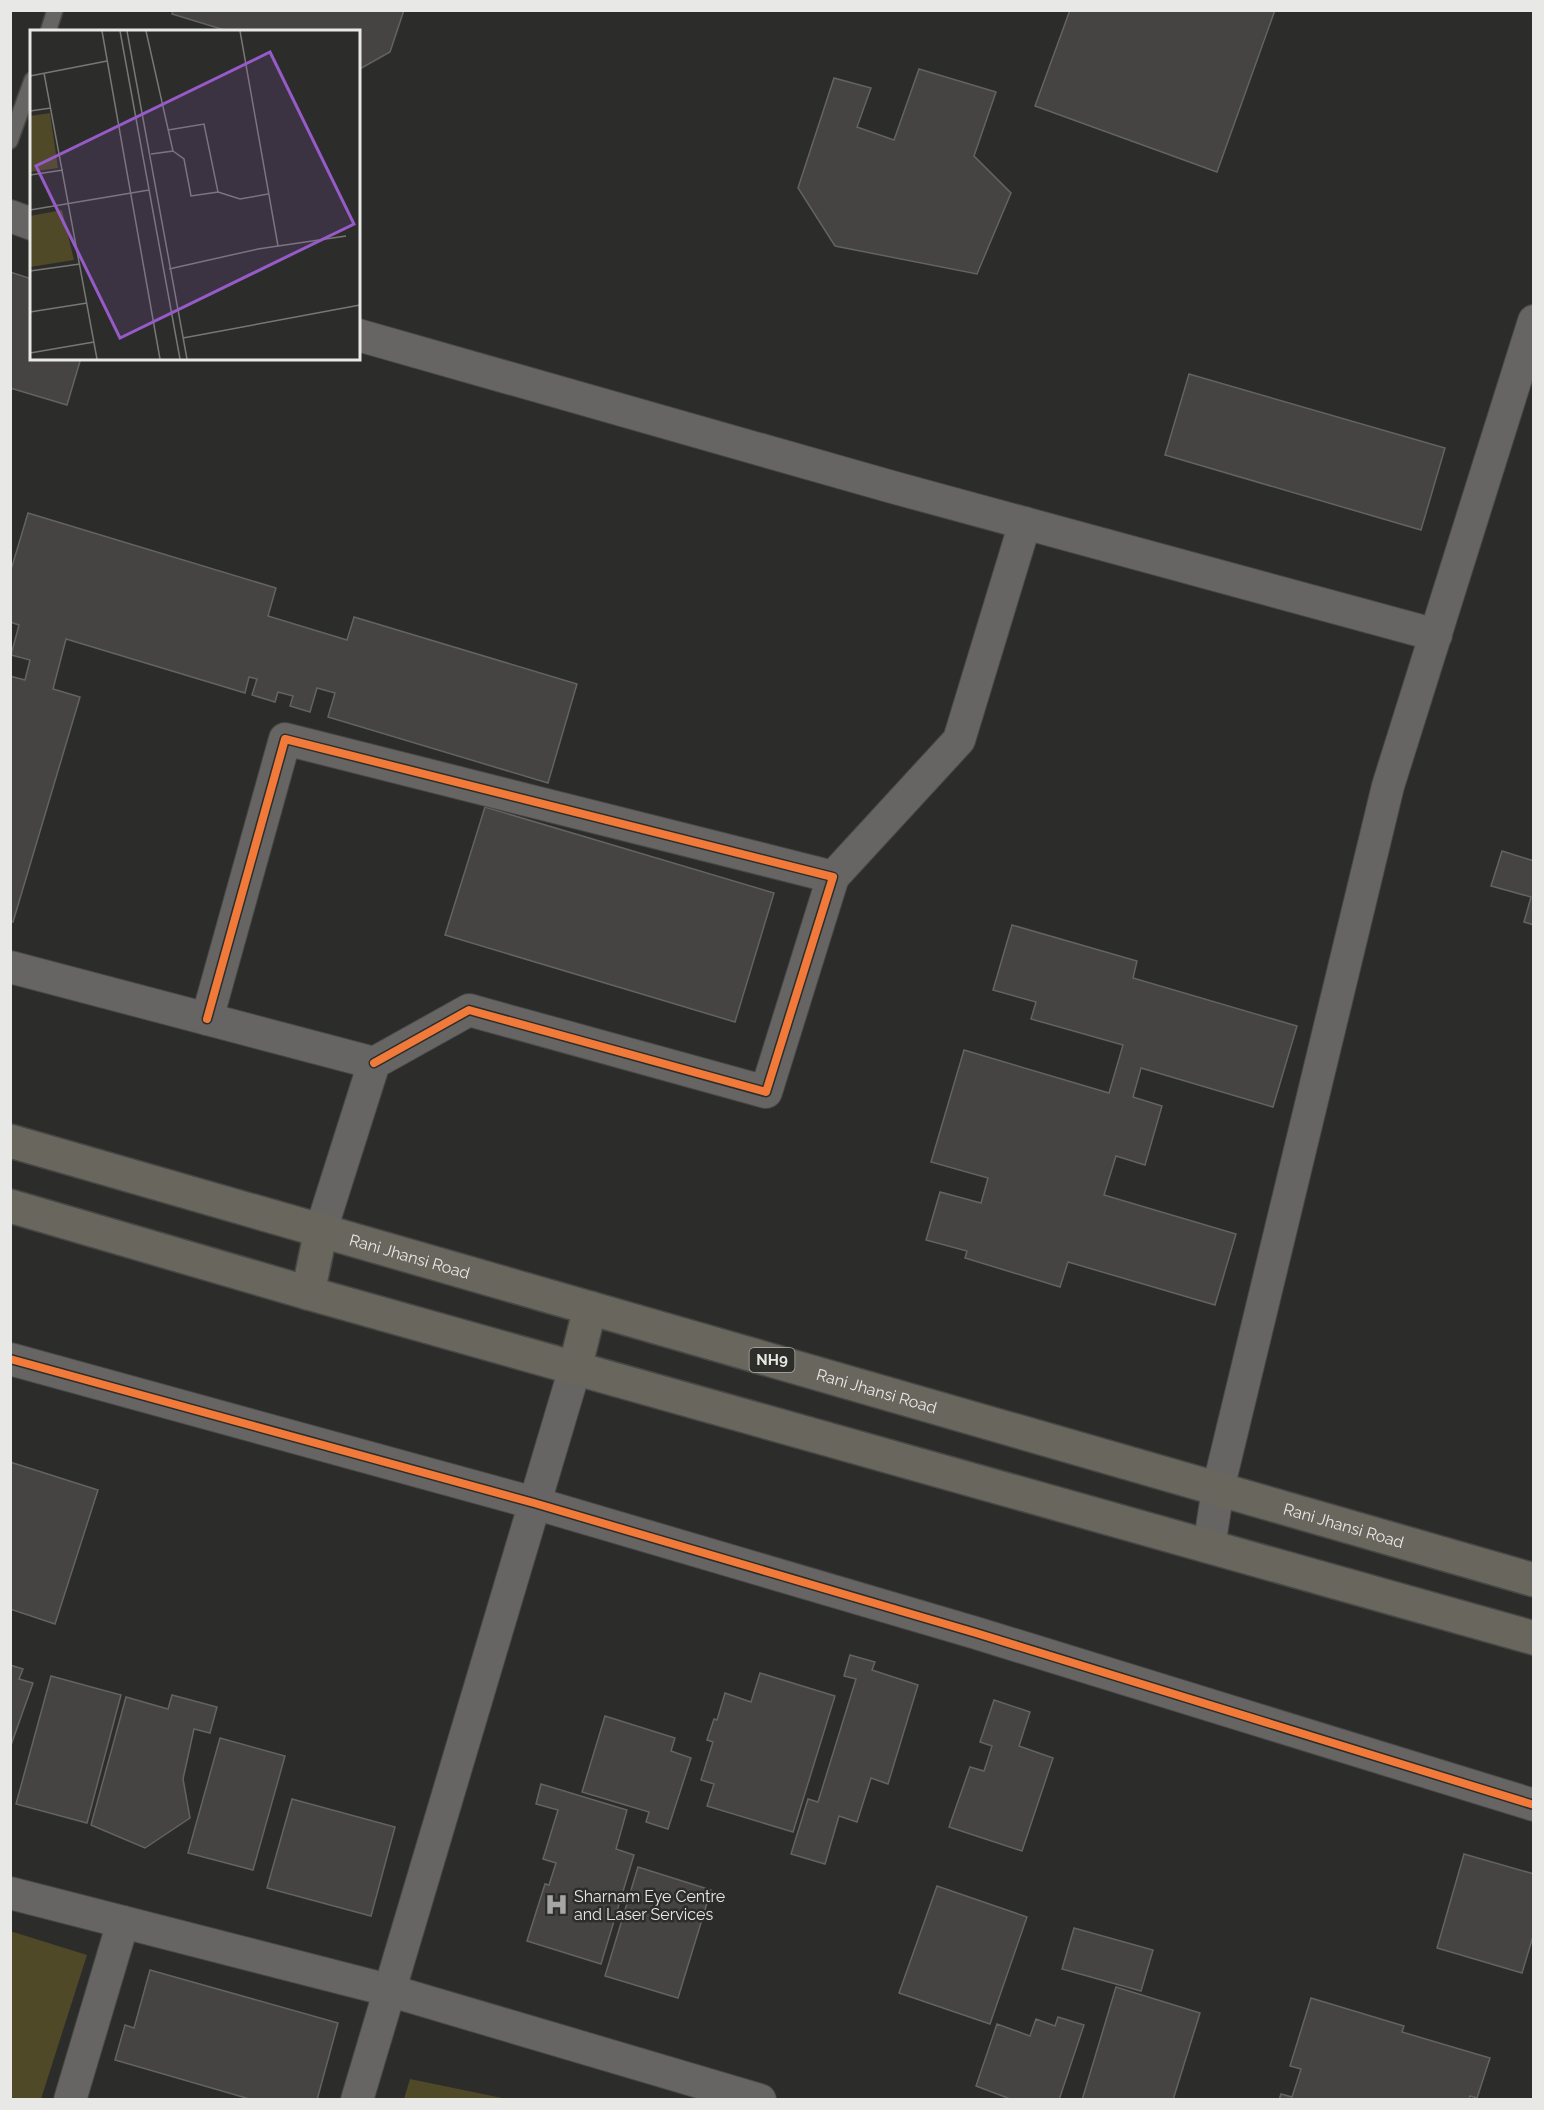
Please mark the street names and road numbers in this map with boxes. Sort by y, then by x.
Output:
street label: Rani Jhansi Road [347,1230,472,1283]
road number: NH9 [750,1348,794,1372]
street label: Rani Jhansi Road [814,1364,939,1417]
street label: Rani Jhansi Road [1281,1499,1406,1552]

